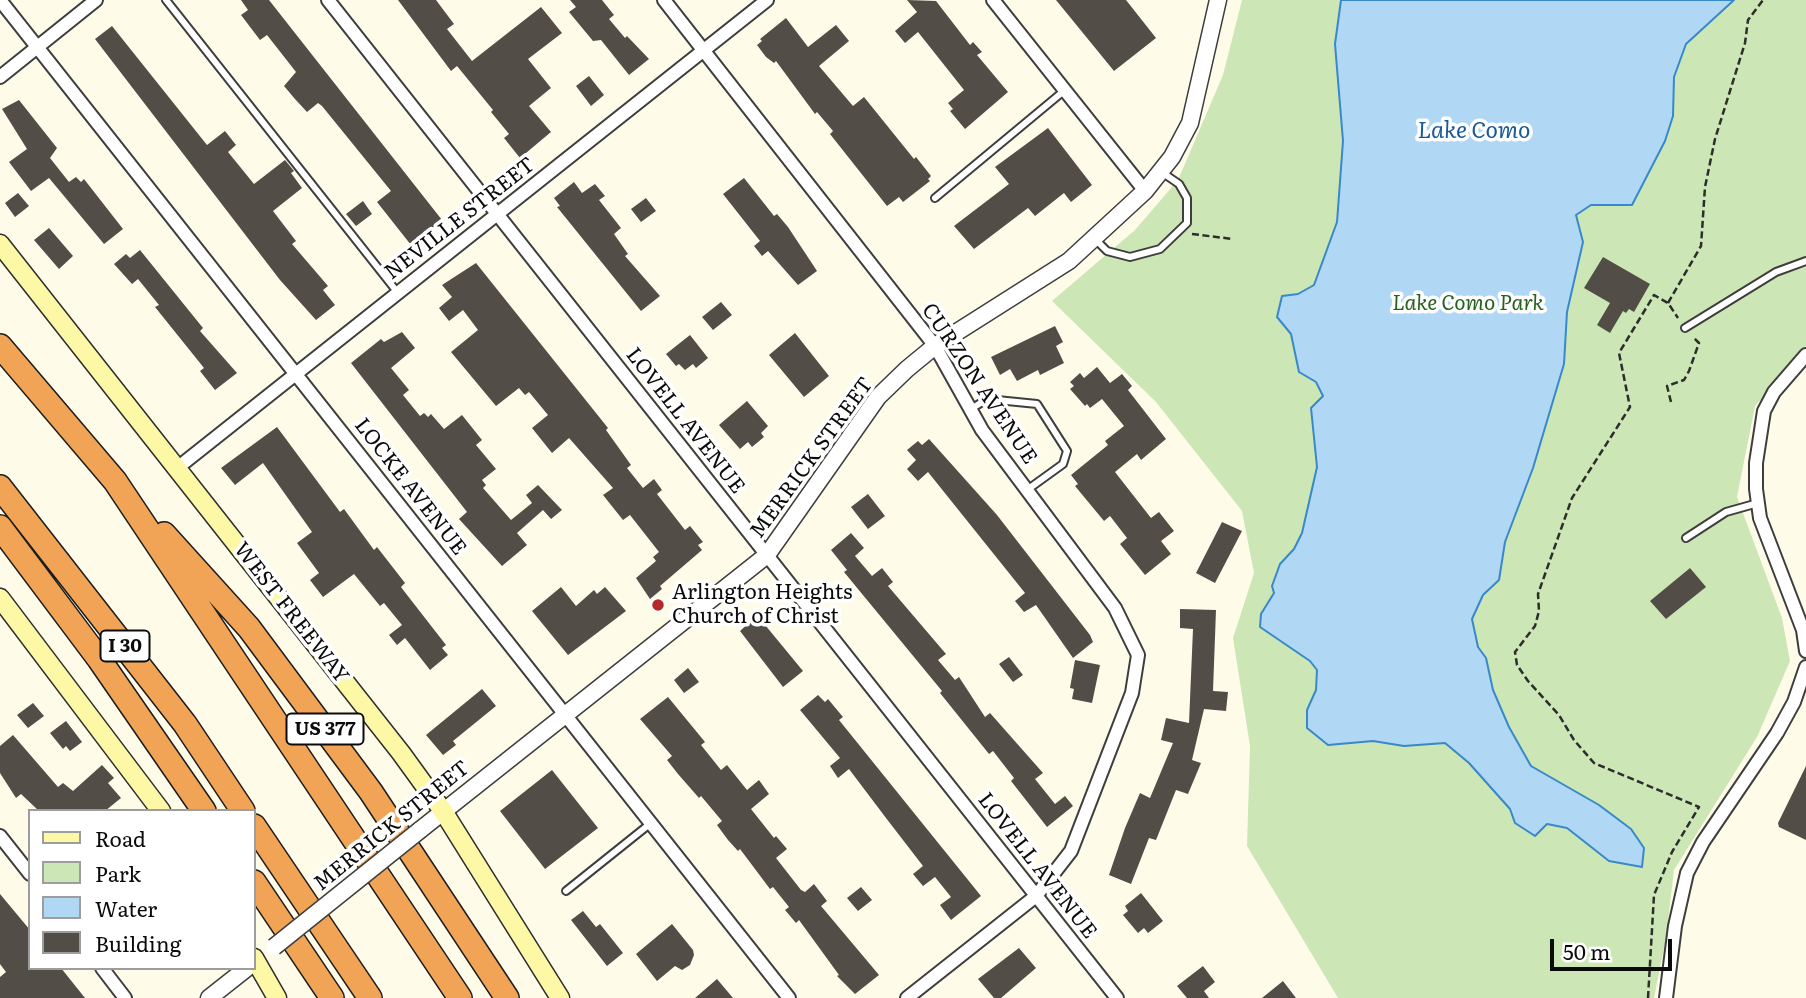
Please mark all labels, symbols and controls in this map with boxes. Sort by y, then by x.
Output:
water label: Lake Como [1418,117,1530,145]
street label: NEVILLE STREET [380,153,540,285]
park label: Lake Como Park [1392,291,1544,317]
street label: CURZON AVENUE [916,299,1042,469]
street label: LOVELL AVENUE [620,343,750,499]
street label: MERRICK STREET [745,373,879,543]
street label: LOCKE AVENUE [349,413,471,561]
street label: WEST FREEWAY [228,538,354,688]
place label: Arlington Heights Church of Christ [672,580,852,630]
marker: Arlington Heights Church of Christ [650,597,666,613]
road number: I 30 [100,631,150,662]
road number: US 377 [286,714,364,744]
street label: MERRICK STREET [309,756,475,896]
street label: LOVELL AVENUE [972,788,1102,944]
legend [28,809,256,970]
text: Road [95,822,146,853]
text: Park [95,857,141,888]
text: Water [95,892,157,923]
scale bar [1554,925,1676,969]
text: Building [95,927,181,958]
text: 50 m [1563,935,1610,966]

